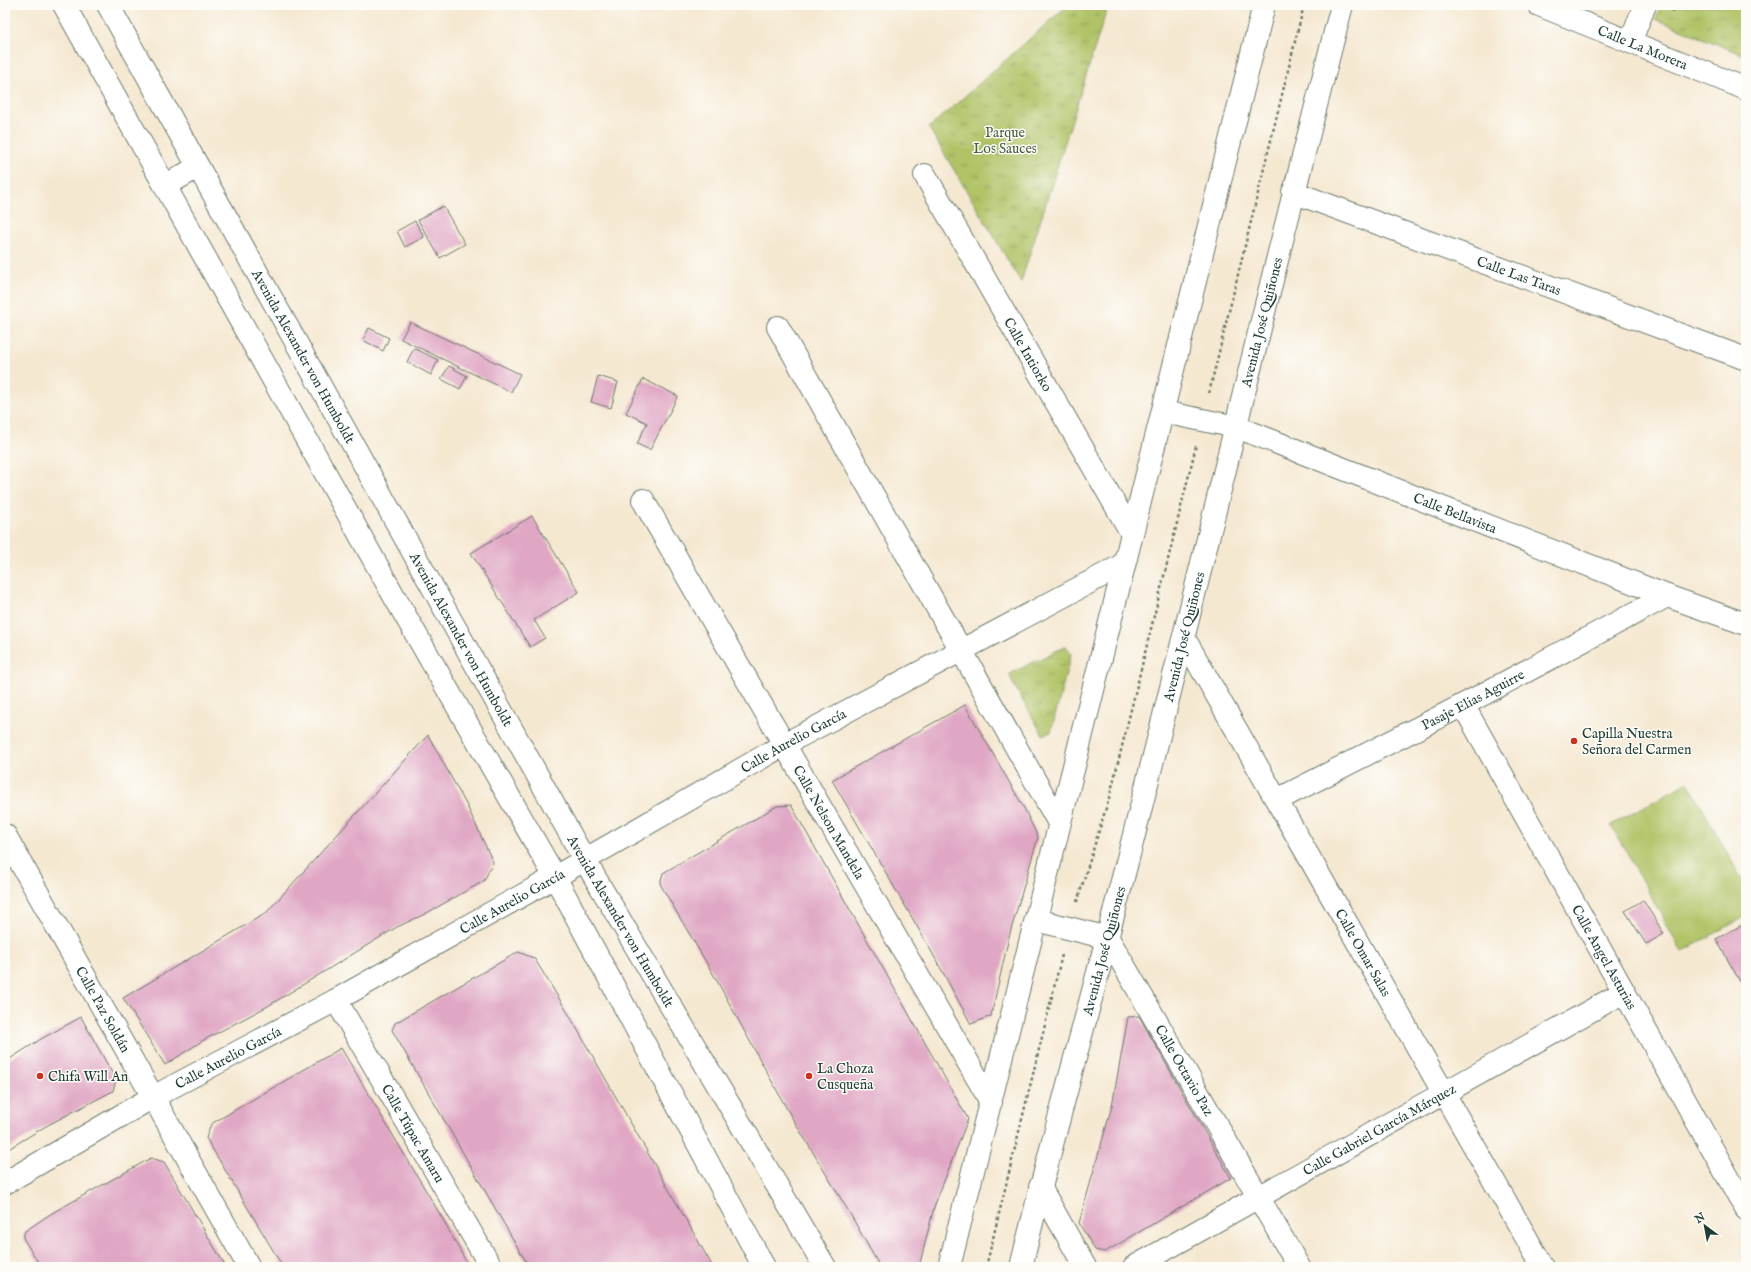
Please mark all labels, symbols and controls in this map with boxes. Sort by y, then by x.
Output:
street label: Calle La Morera [1595,22,1691,75]
park label: Parque Los Sauces [973,124,1037,158]
street label: Calle Las Taras [1474,253,1563,300]
street label: Avenida José Quiñones [1237,256,1287,390]
street label: Avenida Alexander von Humboldt [247,265,359,447]
street label: Calle Intiorko [999,315,1056,396]
street label: Calle Bellavista [1411,489,1500,539]
street label: Avenida Alexander von Humboldt [404,548,516,730]
street label: Avenida José Quiñones [1160,570,1209,705]
street label: Pasaje Elias Aguirre [1419,666,1528,735]
street label: Calle Aurelio García [738,705,850,778]
place label: Capilla Nuestra Señora del Carmen [1582,725,1692,759]
marker: Capilla Nuestra Señora del Carmen [1569,736,1579,746]
street label: Calle Nelson Mandela [788,762,869,884]
street label: Avenida Alexander von Humboldt [562,831,678,1011]
street label: Calle Aurelio García [457,865,569,939]
street label: Avenida José Quiñones [1079,884,1130,1019]
street label: Calle Angel Asturias [1567,902,1640,1013]
street label: Calle Omar Salas [1330,906,1395,1000]
street label: Calle Paz Soldán [71,963,134,1056]
street label: Calle Aurelio García [172,1022,286,1094]
street label: Calle Octavio Paz [1150,1022,1218,1120]
place label: La Choza Cusqueña [817,1060,874,1094]
place label: Chifa Will An [48,1068,129,1086]
marker: Chifa Will An [35,1071,45,1081]
marker: La Choza Cusqueña [804,1071,814,1081]
street label: Calle Gabriel García Márquez [1300,1080,1460,1180]
street label: Calle Túpac Amaru [377,1081,448,1186]
north arrow [1685,1206,1725,1246]
text: N [1692,1210,1708,1227]

